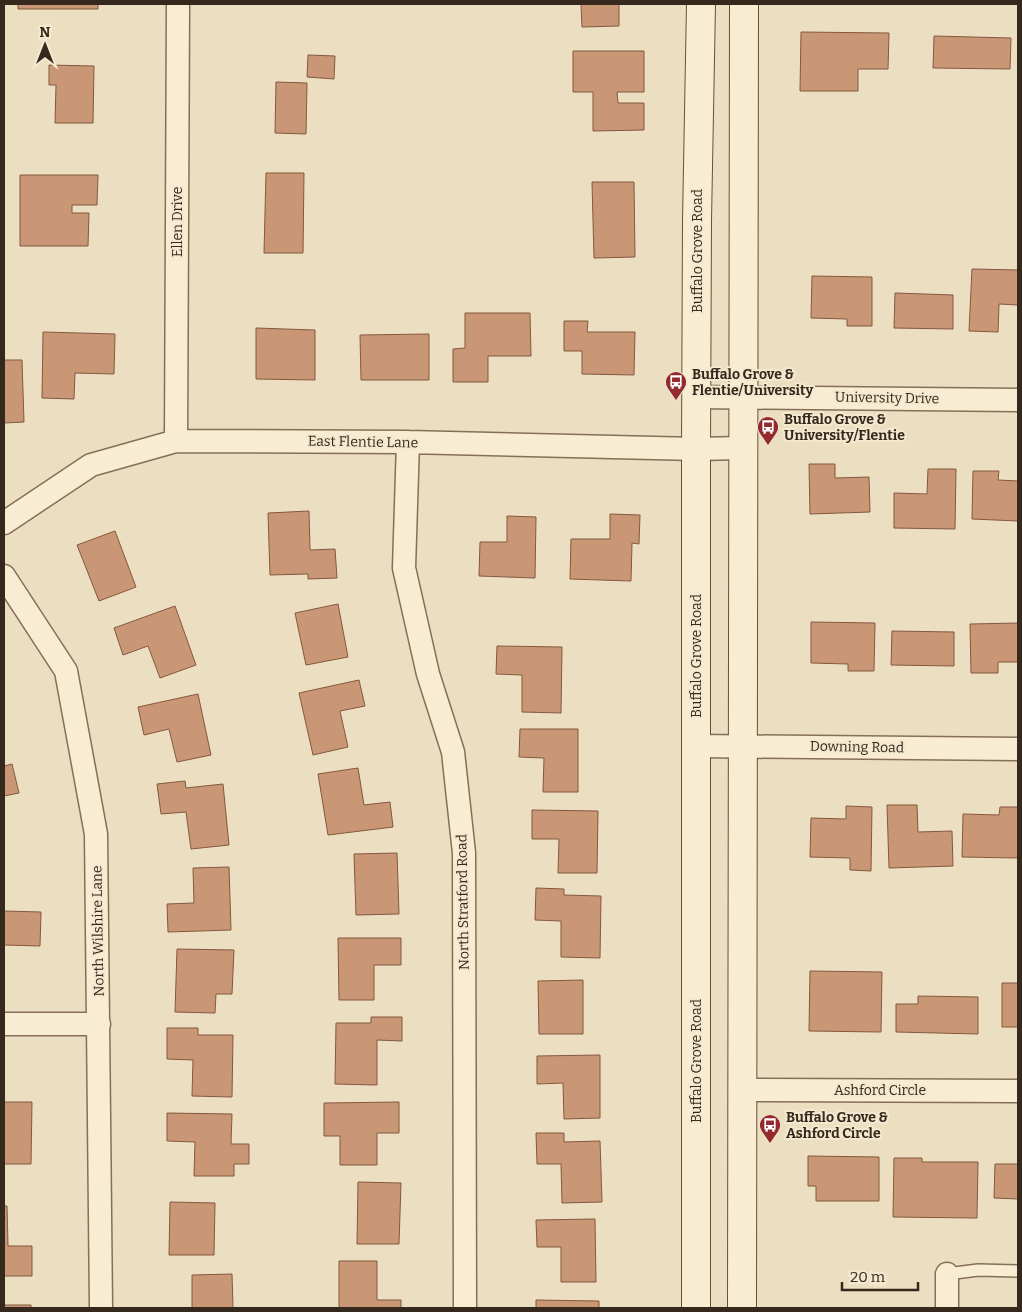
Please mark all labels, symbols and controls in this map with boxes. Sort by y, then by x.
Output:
north arrow [20,20,70,70]
text: N [40,24,51,41]
street label: Ellen Drive [169,187,186,257]
street label: Buffalo Grove Road [689,189,706,313]
place label: Buffalo Grove & Flentie/University [692,366,813,399]
bus stop icon: Buffalo Grove & Flentie/University [664,370,688,401]
street label: University Drive [835,389,939,407]
place label: Buffalo Grove & University/Flentie [784,411,905,444]
bus stop icon: Buffalo Grove & University/Flentie [756,415,780,446]
street label: East Flentie Lane [308,433,418,451]
street label: Buffalo Grove Road [688,594,705,718]
street label: Downing Road [810,738,904,756]
street label: North Stratford Road [453,834,473,970]
street label: North Wilshire Lane [88,865,108,997]
street label: Buffalo Grove Road [688,999,705,1123]
street label: Ashford Circle [834,1082,926,1099]
place label: Buffalo Grove & Ashford Circle [786,1109,888,1142]
bus stop icon: Buffalo Grove & Ashford Circle [758,1113,782,1144]
scale bar [842,1260,918,1292]
text: 20 m [850,1268,886,1286]

